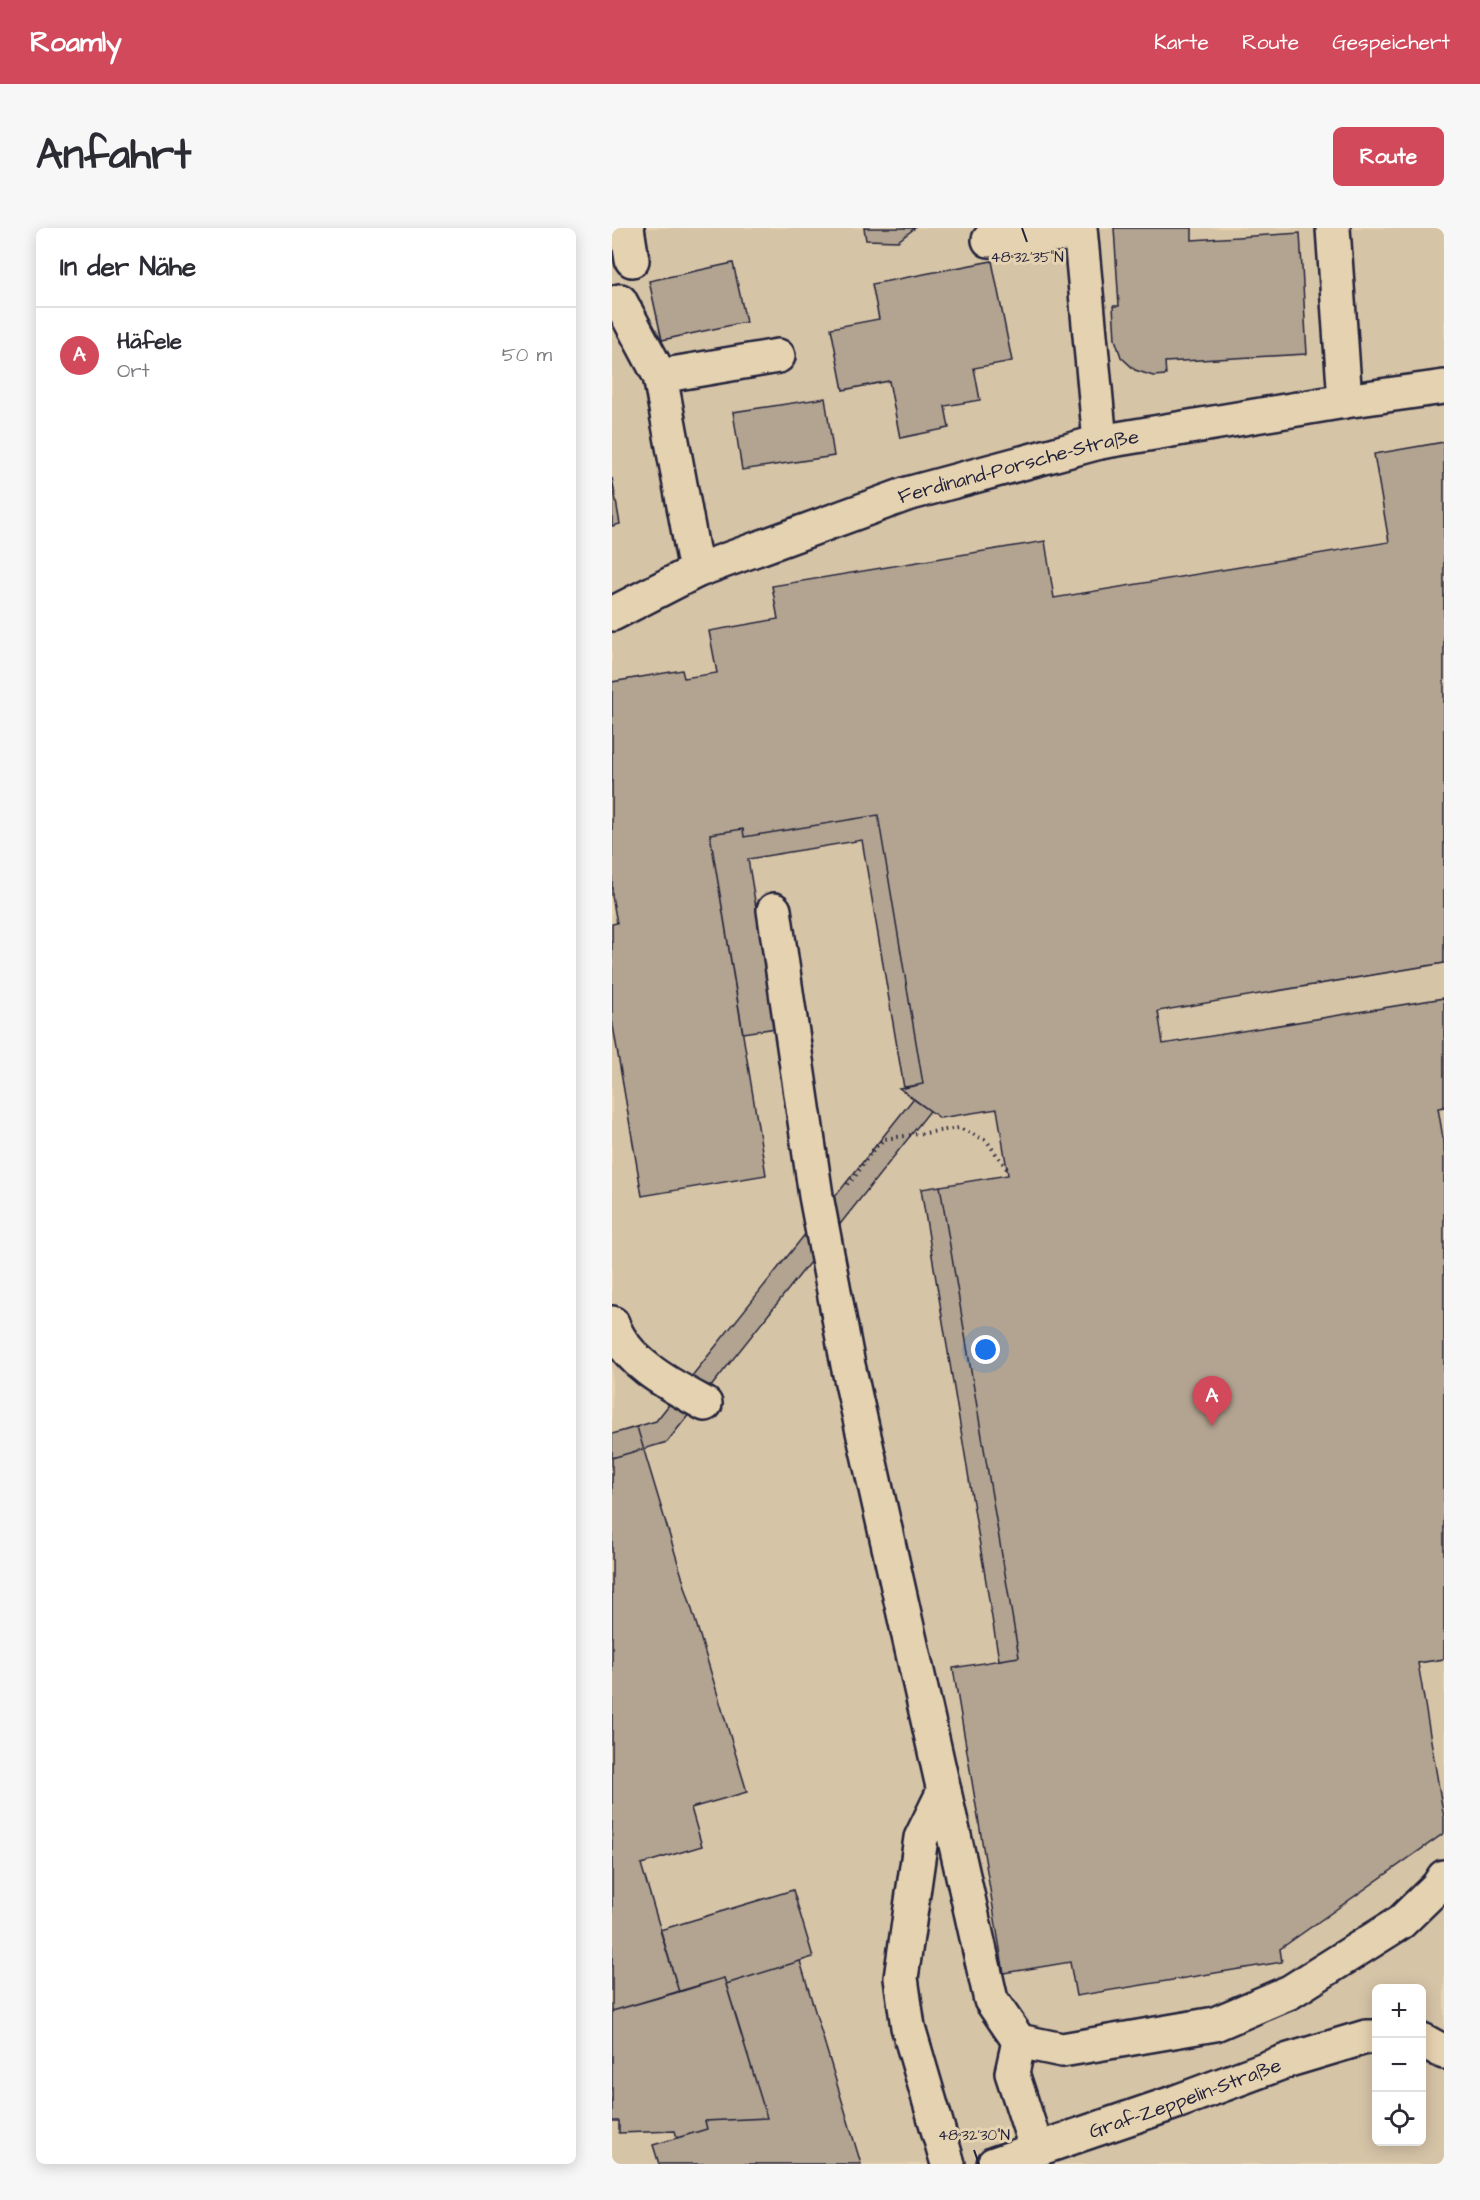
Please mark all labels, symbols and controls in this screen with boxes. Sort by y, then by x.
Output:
text: Roamly [30,23,122,62]
text: Karte [1154,28,1209,57]
text: Route [1242,28,1299,57]
text: Gespeichert [1332,28,1450,57]
text: Anfahrt [36,127,191,185]
button: Route [1333,127,1444,186]
text: 48°32'35"N [990,247,1064,268]
text: In der Nähe [60,249,196,285]
text: Häfele [117,326,182,357]
text: A [73,341,86,369]
text: 50 m [502,341,552,369]
text: Ort [117,357,150,385]
street label: Ferdinand-Porsche-Straße [894,423,1141,511]
your location [971,1335,1000,1364]
pin: A [1192,1376,1232,1426]
map controls [1372,1984,1426,2146]
button: + [1372,1984,1426,2038]
button: − [1372,2038,1426,2092]
street label: Graf-Zeppelin-Straße [1085,2051,1285,2146]
button: locate [1372,2092,1426,2146]
text: 48°32'30"N [938,2125,1010,2146]

